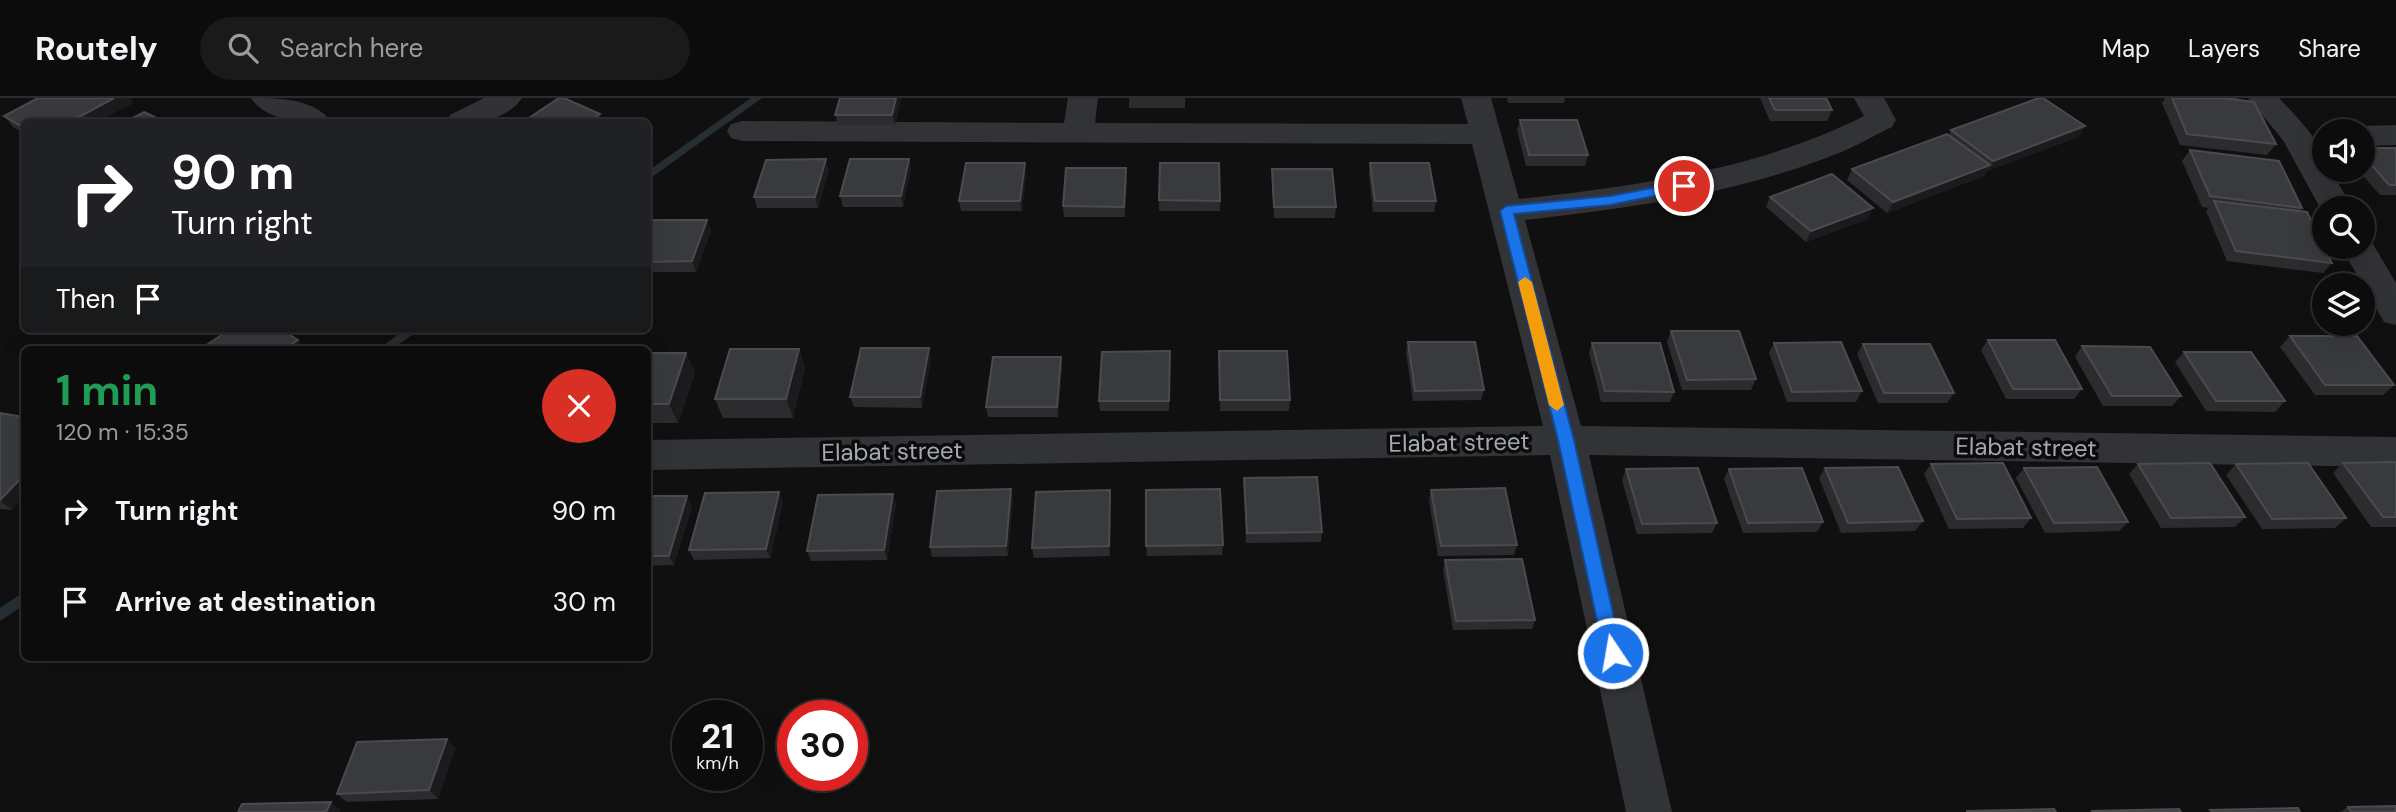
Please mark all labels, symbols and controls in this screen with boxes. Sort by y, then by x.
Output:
search box [200,17,690,80]
text: Routely [35,27,158,70]
icon: search [224,29,262,67]
text: Search here [280,31,423,65]
text: Map [2102,33,2150,64]
text: Layers [2188,33,2260,64]
text: Share [2298,33,2361,64]
map controls [2312,119,2375,336]
button: sound [2312,119,2375,182]
text: 90 m [171,140,294,204]
icon: right [56,147,147,238]
pin [1654,156,1714,216]
icon: arrive [1665,167,1703,205]
button: search [2312,196,2375,259]
text: Turn right [171,202,313,244]
button: layers [2312,273,2375,336]
icon: arrive [129,280,167,318]
text: Then [56,282,115,316]
text: 1 min [56,363,158,418]
button: close [542,369,616,443]
text: 120 m · 15:35 [56,417,189,447]
street label: Elabat street [1388,425,1530,459]
street label: Elabat street [1955,430,2097,464]
street label: Elabat street [821,434,963,468]
icon: right [56,492,94,530]
text: Turn right [115,494,239,528]
text: 90 m [552,494,616,528]
icon: arrive [56,583,94,621]
text: Arrive at destination [115,585,376,619]
text: 30 m [553,585,616,619]
position arrow [1576,616,1650,690]
speed limit sign: 30 [777,700,868,791]
text: 21 [701,713,734,759]
text: km/h [696,751,739,775]

